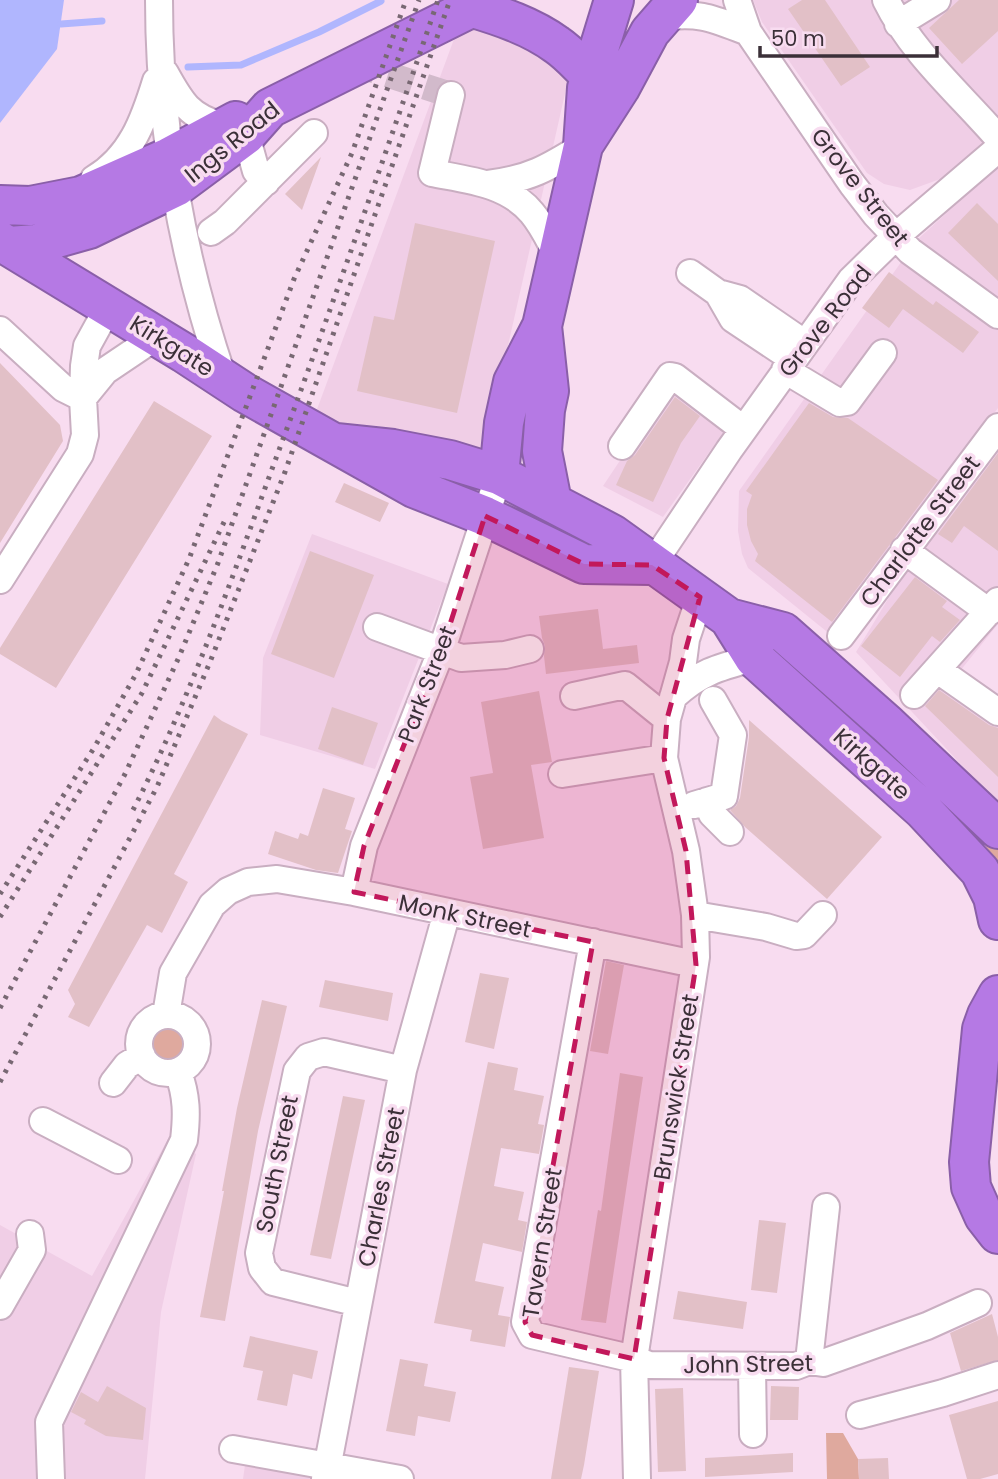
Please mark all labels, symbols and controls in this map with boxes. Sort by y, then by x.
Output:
scale bar [760,14,937,58]
text: 50 m [771,24,825,53]
street label: Ings Road [178,94,286,190]
street label: Grove Street [804,121,916,253]
street label: Grove Road [771,258,879,384]
street label: Kirkgate [124,308,220,384]
street label: Charlotte Street [853,449,987,613]
street label: Park Street [390,621,464,747]
street label: Kirkgate [827,721,917,807]
street label: Monk Street [396,886,534,946]
street label: Brunswick Street [645,992,707,1182]
street label: South Street [248,1092,306,1236]
street label: Charles Street [350,1104,412,1270]
street label: Tavern Street [514,1165,570,1321]
street label: John Street [683,1347,813,1381]

